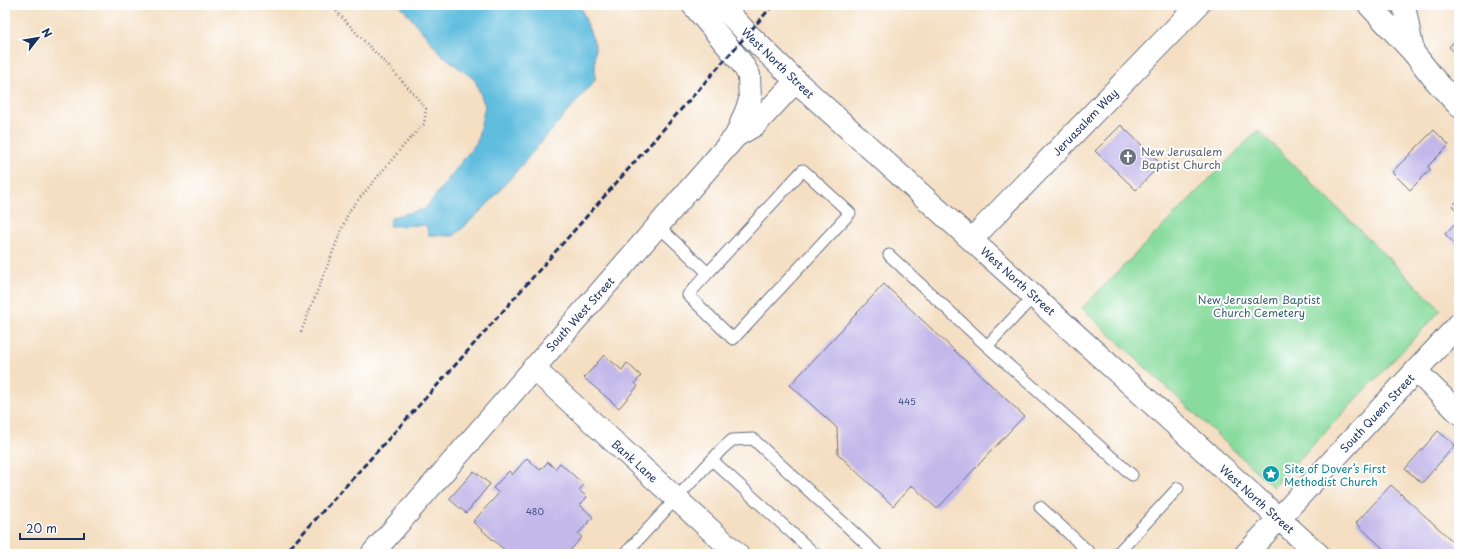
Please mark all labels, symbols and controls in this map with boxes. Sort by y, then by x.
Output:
north arrow [18,18,58,58]
text: N [37,24,57,41]
street label: West North Street [738,24,819,103]
street label: Jeruasalem Way [1048,84,1122,160]
place label: New Jerusalem Baptist Church [1141,143,1222,173]
church icon: New Jerusalem Baptist Church [1118,147,1138,167]
street label: West North Street [977,243,1060,320]
street label: South West Street [542,273,619,355]
park label: New Jerusalem Baptist Church Cemetery [1198,291,1321,321]
street label: South Queen Street [1336,369,1419,456]
house number: 445 [898,394,916,408]
street label: Bank Lane [608,436,662,486]
place label: Site of Dover’s First Methodist Church [1284,460,1387,490]
street label: West North Street [1216,461,1299,538]
place icon: Site of Dover’s First Methodist Church [1261,464,1281,484]
house number: 480 [526,504,544,518]
scale bar [20,515,84,541]
text: 20 m [26,519,57,537]

